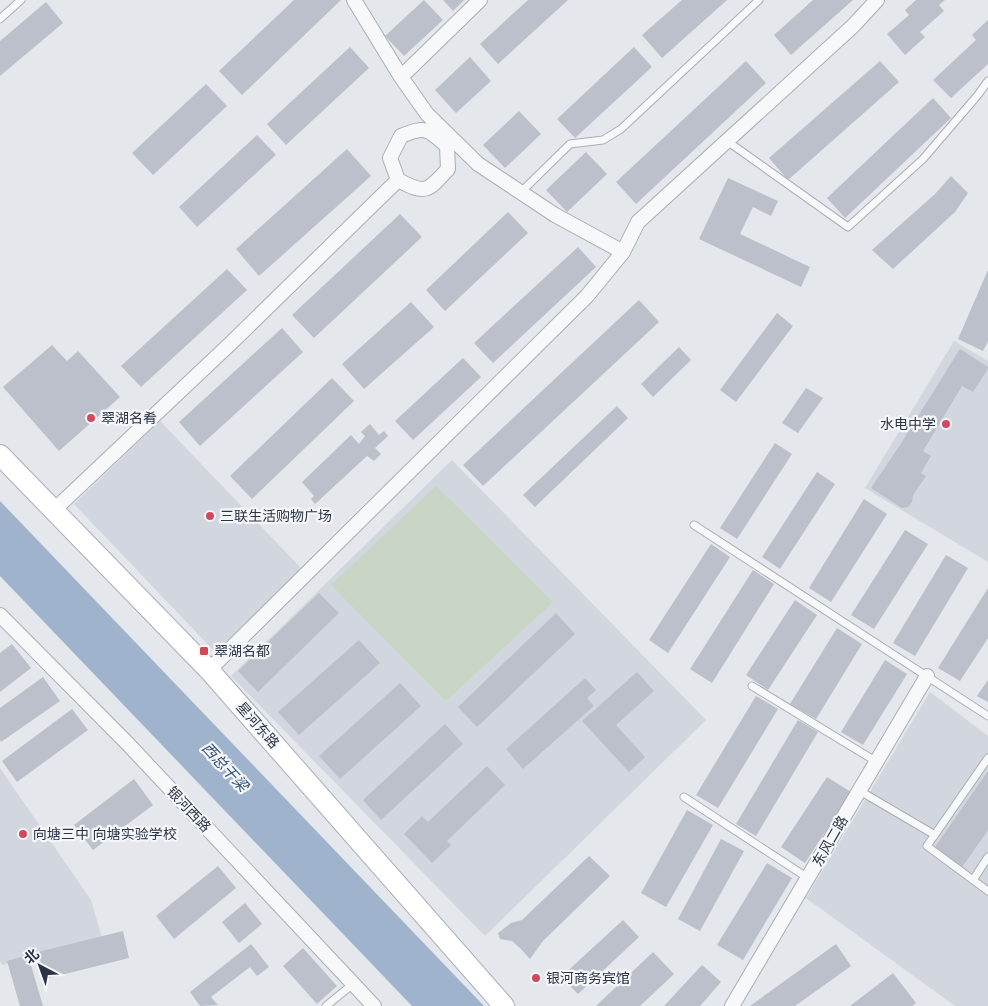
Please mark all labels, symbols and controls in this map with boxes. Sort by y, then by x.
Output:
place label: 翠湖名肴 [101,408,157,427]
marker: 翠湖名肴 [85,412,97,424]
place label: 水电中学 [880,414,936,433]
marker: 水电中学 [940,418,952,430]
place label: 三联生活购物广场 [220,506,332,525]
marker: 三联生活购物广场 [204,510,216,522]
place label: 翠湖名都 [214,641,270,660]
marker: 翠湖名都 [198,645,210,657]
street label: 星河东路 [233,697,284,752]
water label: 西总干梁 [198,738,255,797]
street label: 银河西路 [163,782,215,836]
street label: 东风二路 [807,812,852,870]
place label: 向塘三中 向塘实验学校 [33,824,177,843]
marker: 向塘三中 向塘实验学校 [17,828,29,840]
north arrow [15,941,65,991]
text: 北 [20,944,43,968]
place label: 银河商务宾馆 [546,968,630,987]
marker: 银河商务宾馆 [530,972,542,984]

